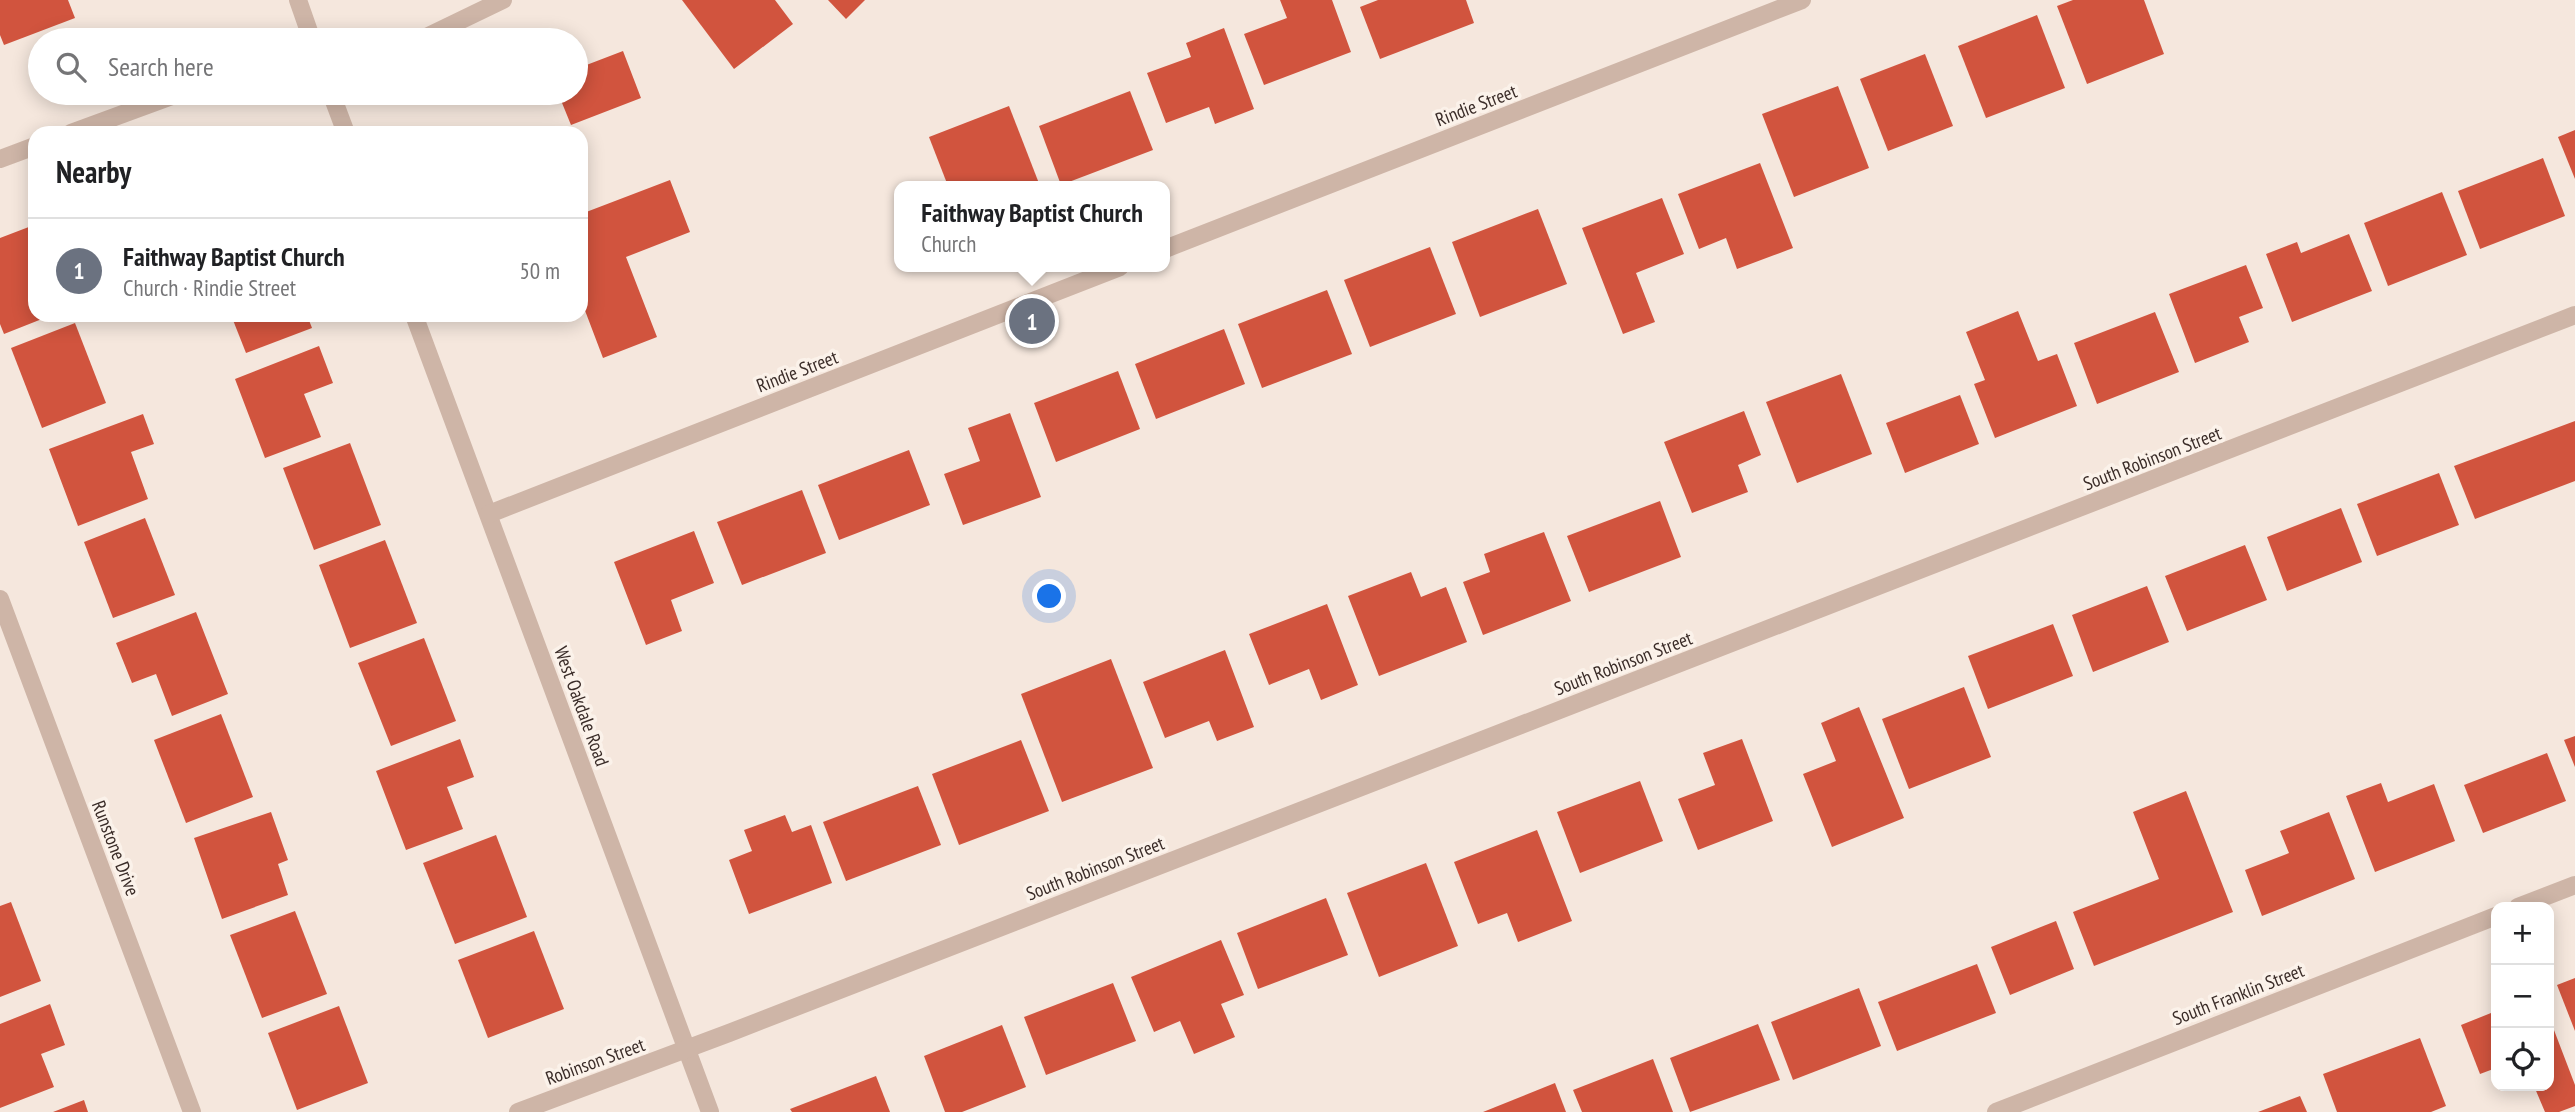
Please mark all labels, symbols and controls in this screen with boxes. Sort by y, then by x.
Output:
search box [28,28,588,105]
icon: search [52,48,90,86]
text: Search here [108,50,214,83]
street label: Rindie Street [1432,78,1521,131]
text: Nearby [56,152,131,191]
popup [894,181,1170,272]
text: Faithway Baptist Church [921,196,1143,229]
text: Church [921,229,976,258]
text: Faithway Baptist Church [123,240,345,273]
text: 1 [74,256,85,285]
text: 50 m [519,256,560,285]
text: Church · Rindie Street [123,273,296,302]
pin: 1 [1009,295,1055,347]
street label: Rindie Street [753,344,842,397]
street label: South Robinson Street [2080,420,2225,495]
your location [1032,579,1066,613]
street label: South Robinson Street [1551,625,1696,700]
street label: West Oakdale Road [549,643,615,769]
street label: Runstone Drive [87,797,145,899]
street label: South Robinson Street [1023,830,1168,905]
map controls [2491,902,2554,1091]
button: + [2491,902,2554,965]
street label: South Franklin Street [2169,958,2308,1030]
button: − [2491,965,2554,1028]
button: locate [2491,1028,2554,1091]
street label: Robinson Street [542,1032,649,1090]

